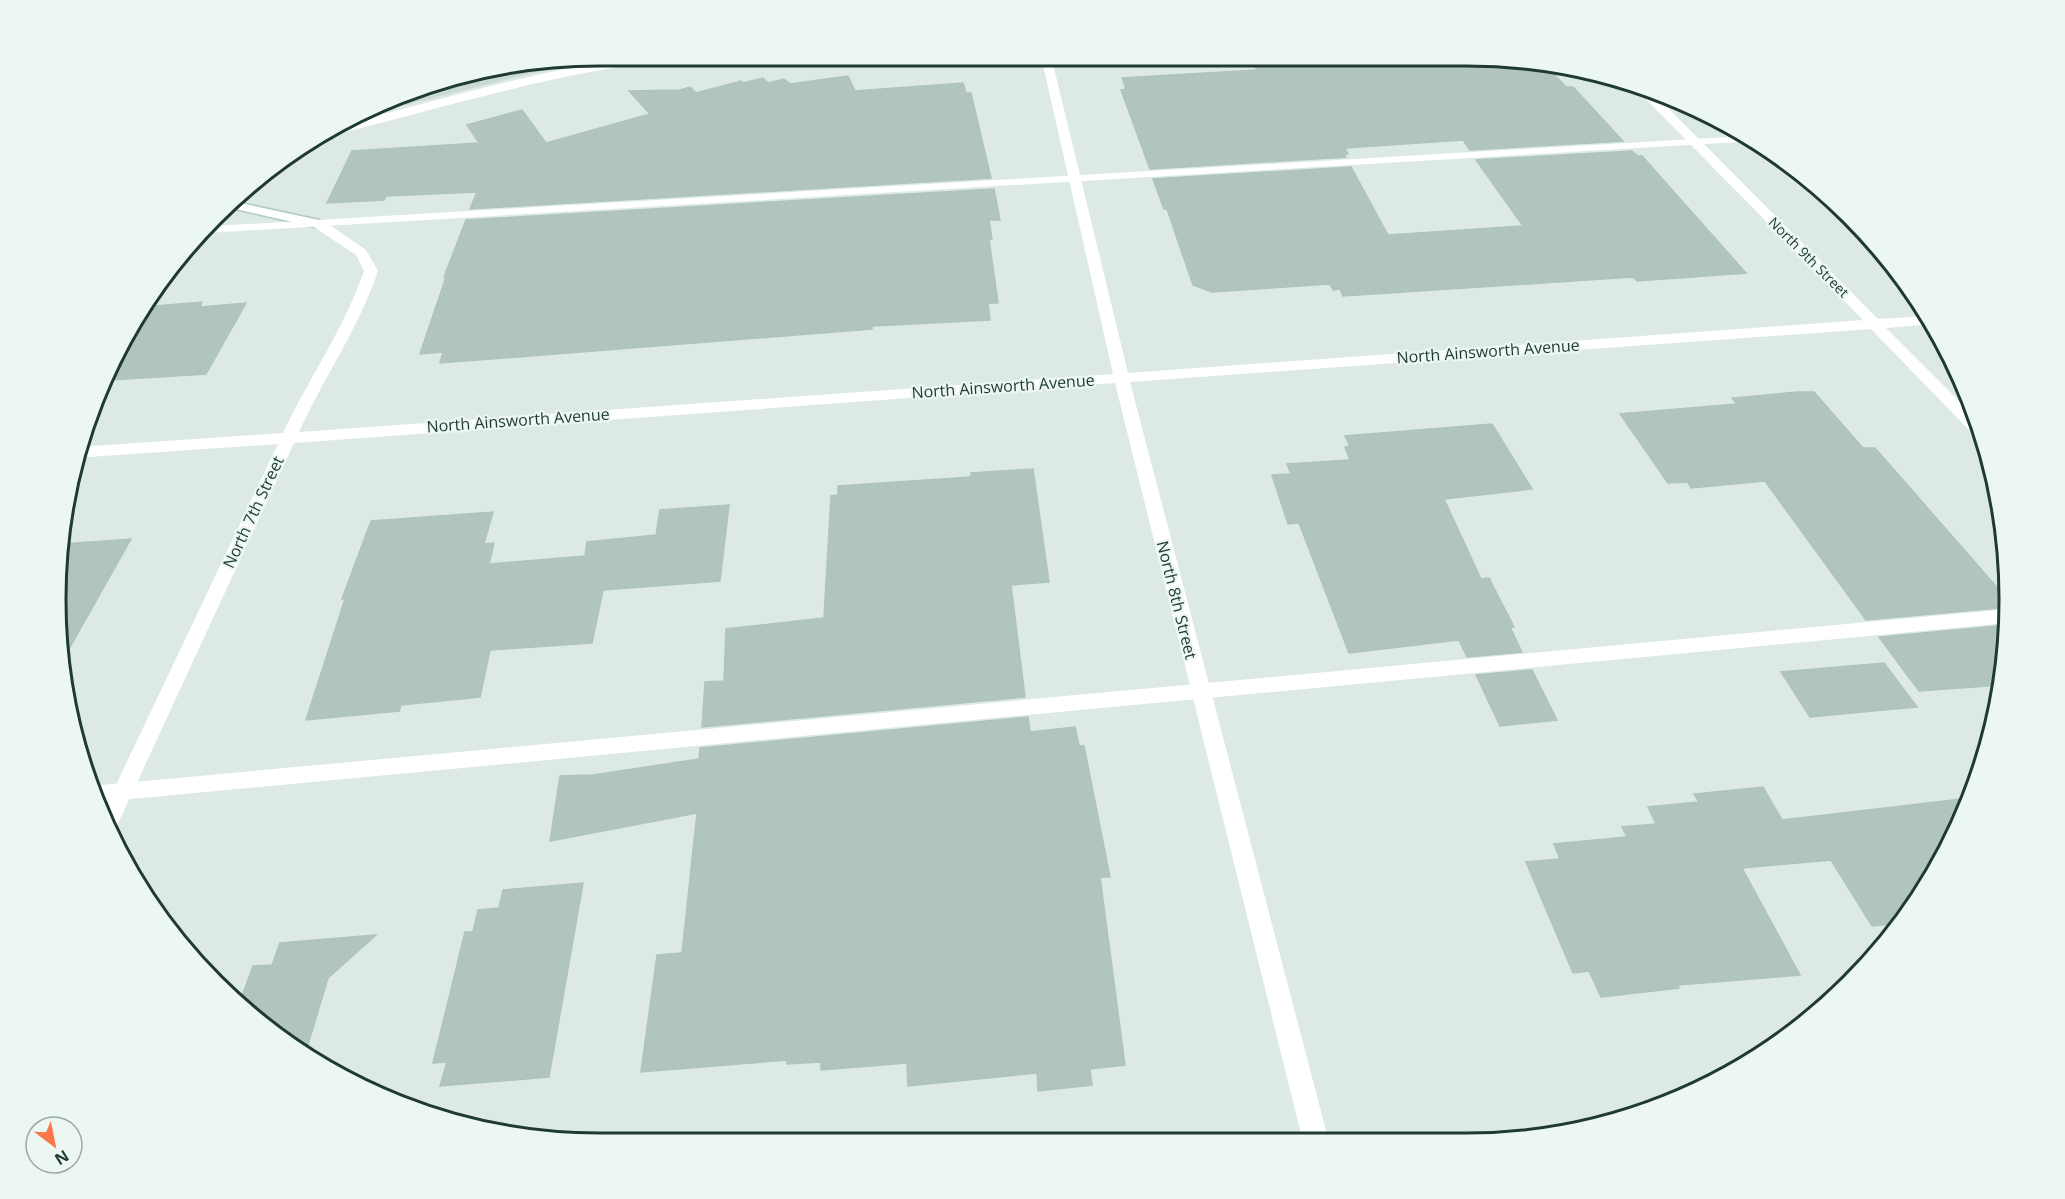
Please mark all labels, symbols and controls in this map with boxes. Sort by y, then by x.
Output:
street label: North 9th Street [1765,213,1853,301]
street label: North Ainsworth Avenue [1396,334,1580,368]
street label: North Ainsworth Avenue [911,369,1095,403]
street label: North Ainsworth Avenue [426,403,610,437]
street label: North 7th Street [217,452,289,572]
street label: North 8th Street [1152,538,1202,662]
north arrow [24,1115,84,1175]
text: N [51,1145,73,1170]

